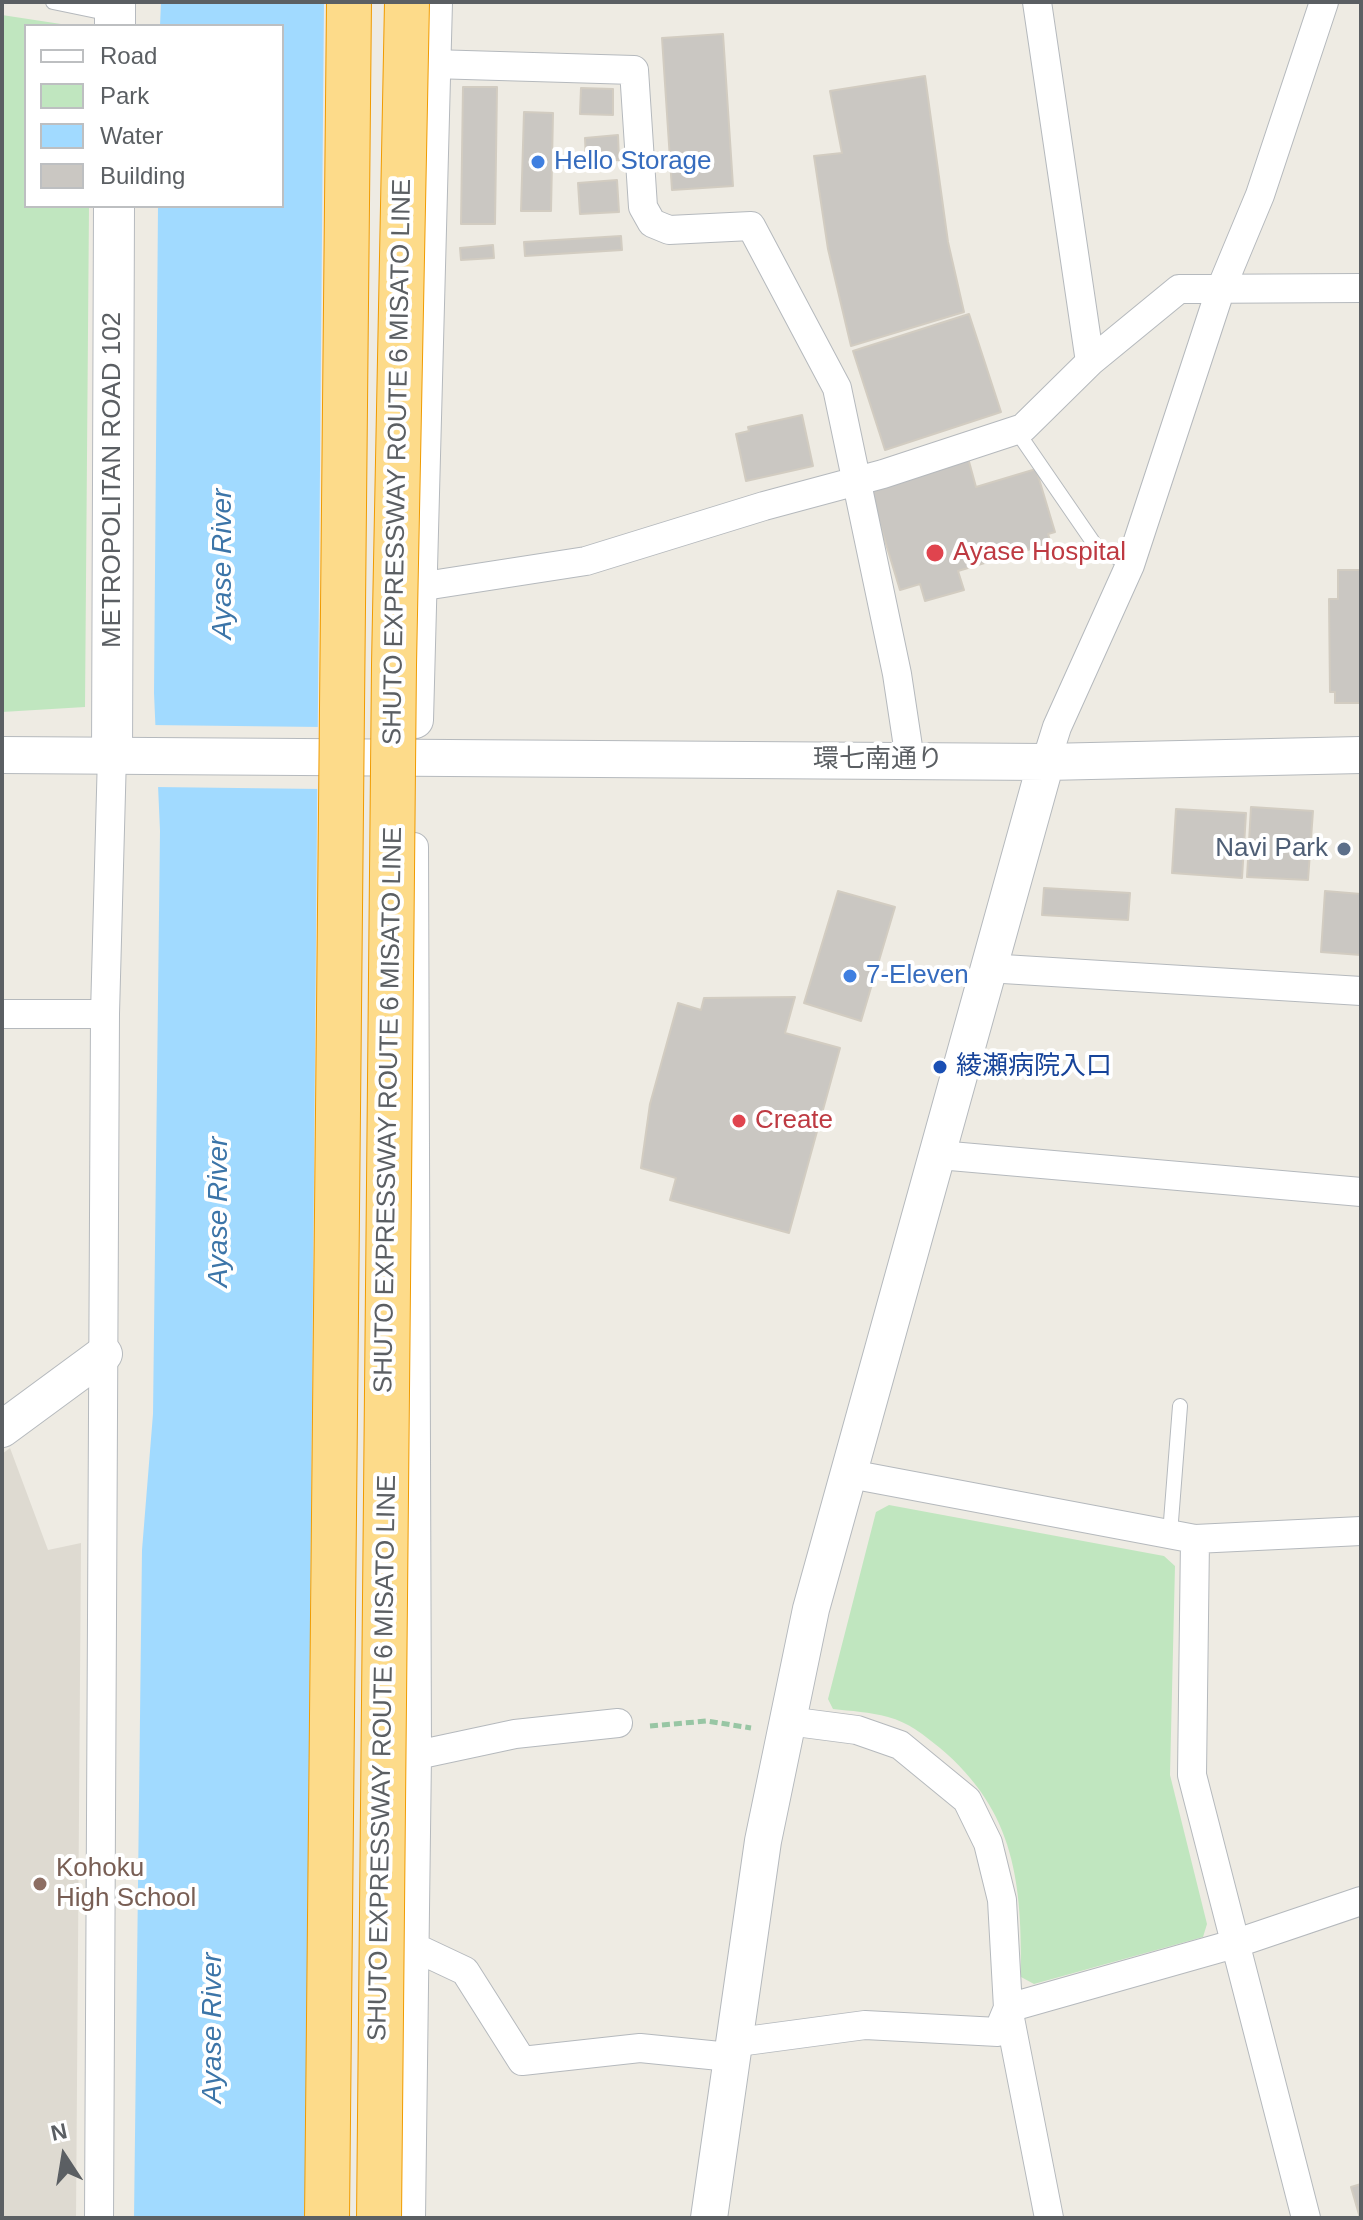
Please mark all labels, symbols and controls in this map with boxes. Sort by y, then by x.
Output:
legend [24,24,284,208]
text: Road [100,42,157,69]
text: Park [100,82,149,109]
text: Water [100,122,163,149]
place label: Hello Storage [554,146,712,178]
marker: Hello Storage [529,153,547,171]
text: Building [100,162,185,189]
street label: SHUTO EXPRESSWAY ROUTE 6 MISATO LINE [377,179,419,745]
street label: METROPOLITAN ROAD 102 [97,312,129,648]
water label: Ayase River [206,489,240,639]
place label: Ayase Hospital [953,537,1126,569]
marker: Ayase Hospital [924,542,946,564]
street label: 環七南通り [813,744,943,776]
street label: SHUTO EXPRESSWAY ROUTE 6 MISATO LINE [368,827,410,1393]
place label: Navi Park [1215,833,1328,865]
marker: Navi Park [1335,840,1353,858]
place label: 7-Eleven [866,960,969,992]
marker: 7-Eleven [841,967,859,985]
place label: 綾瀬病院入口 [956,1051,1112,1083]
marker: 綾瀬病院入口 [931,1058,949,1076]
place label: Create [755,1105,833,1137]
marker: Create [730,1112,748,1130]
water label: Ayase River [202,1137,236,1287]
street label: SHUTO EXPRESSWAY ROUTE 6 MISATO LINE [362,1475,404,2041]
place label: Kohoku High School [56,1853,196,1914]
marker: Kohoku High School [31,1875,49,1893]
water label: Ayase River [196,1953,230,2103]
north arrow [24,2116,104,2196]
text: N [49,2118,69,2146]

